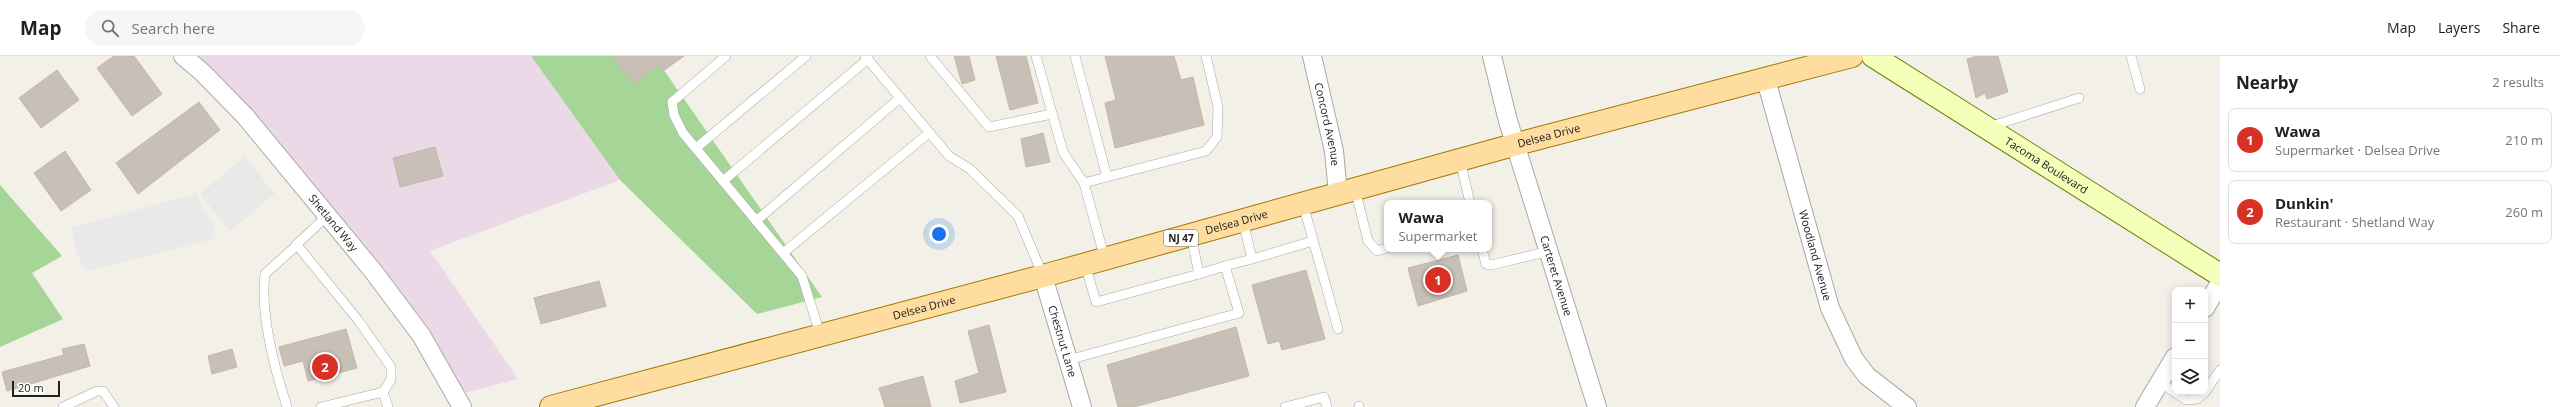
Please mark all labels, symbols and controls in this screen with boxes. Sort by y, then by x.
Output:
search box [85,10,365,46]
text: Map [20,15,61,41]
icon: search [99,17,121,39]
text: Search here [131,18,215,38]
text: Map [2387,18,2416,37]
text: Layers [2438,18,2480,37]
text: Share [2502,18,2540,37]
text: Nearby [2236,71,2298,94]
text: 2 results [2492,73,2544,91]
street label: Concord Avenue [1311,81,1343,166]
street label: Delsea Drive [1516,120,1582,151]
text: Wawa [2275,121,2320,141]
text: 1 [2246,131,2254,149]
text: 210 m [2505,131,2543,149]
street label: Tacoma Boulevard [2002,133,2091,197]
text: Supermarket · Delsea Drive [2275,141,2440,159]
street label: Shetland Way [306,191,362,255]
text: Dunkin' [2275,193,2334,213]
popup [1384,200,1492,252]
text: 2 [2246,203,2254,221]
text: 260 m [2505,203,2543,221]
street label: Delsea Drive [1203,206,1269,237]
text: Wawa [1398,207,1444,227]
street label: Woodland Avenue [1796,208,1836,302]
text: Restaurant · Shetland Way [2275,213,2434,231]
your location [929,224,949,244]
text: Supermarket [1398,227,1478,245]
road number: NJ 47 [1164,230,1198,246]
street label: Carteret Avenue [1537,234,1576,318]
pin: 1 [1425,265,1451,295]
map controls [2172,287,2208,395]
button: + [2172,287,2208,323]
street label: Delsea Drive [891,292,957,323]
street label: Chestnut Lane [1045,303,1081,379]
button: − [2172,323,2208,359]
pin: 2 [312,352,338,382]
button: layers [2172,359,2208,395]
scale bar [12,379,60,398]
text: 20 m [18,380,44,395]

